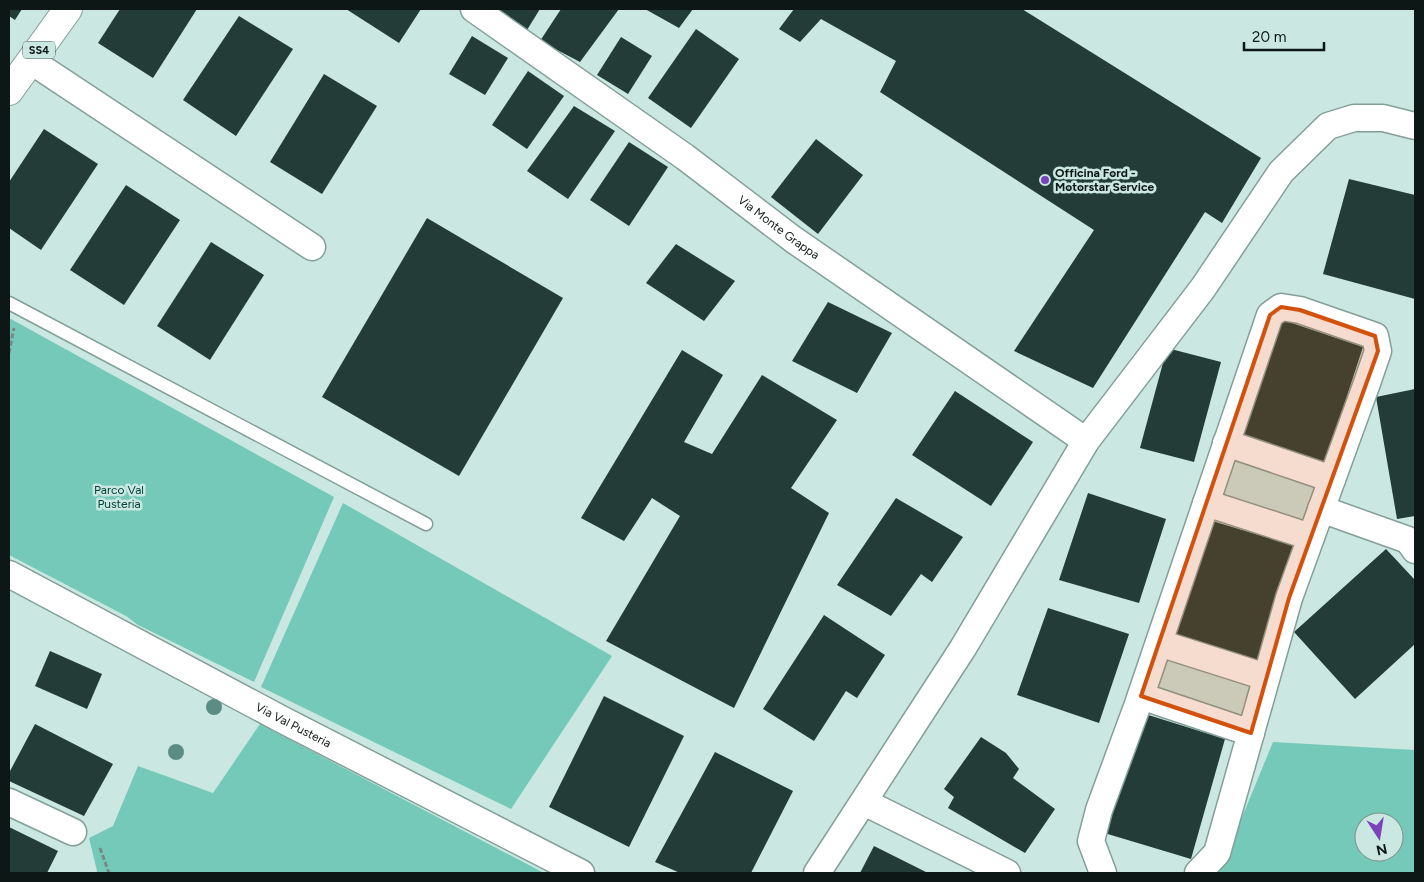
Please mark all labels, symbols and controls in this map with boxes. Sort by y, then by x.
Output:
scale bar [1244,20,1324,52]
text: 20 m [1252,28,1286,46]
road number: SS4 [23,42,55,58]
place label: Officina Ford - Motorstar Service [1055,166,1154,194]
marker: Officina Ford - Motorstar Service [1039,174,1051,186]
street label: Via Monte Grappa [735,193,822,262]
park label: Parco Val Pusteria [94,483,144,511]
street label: Via Val Pusteria [253,700,333,750]
north arrow [1354,812,1404,862]
text: N [1375,840,1389,859]

